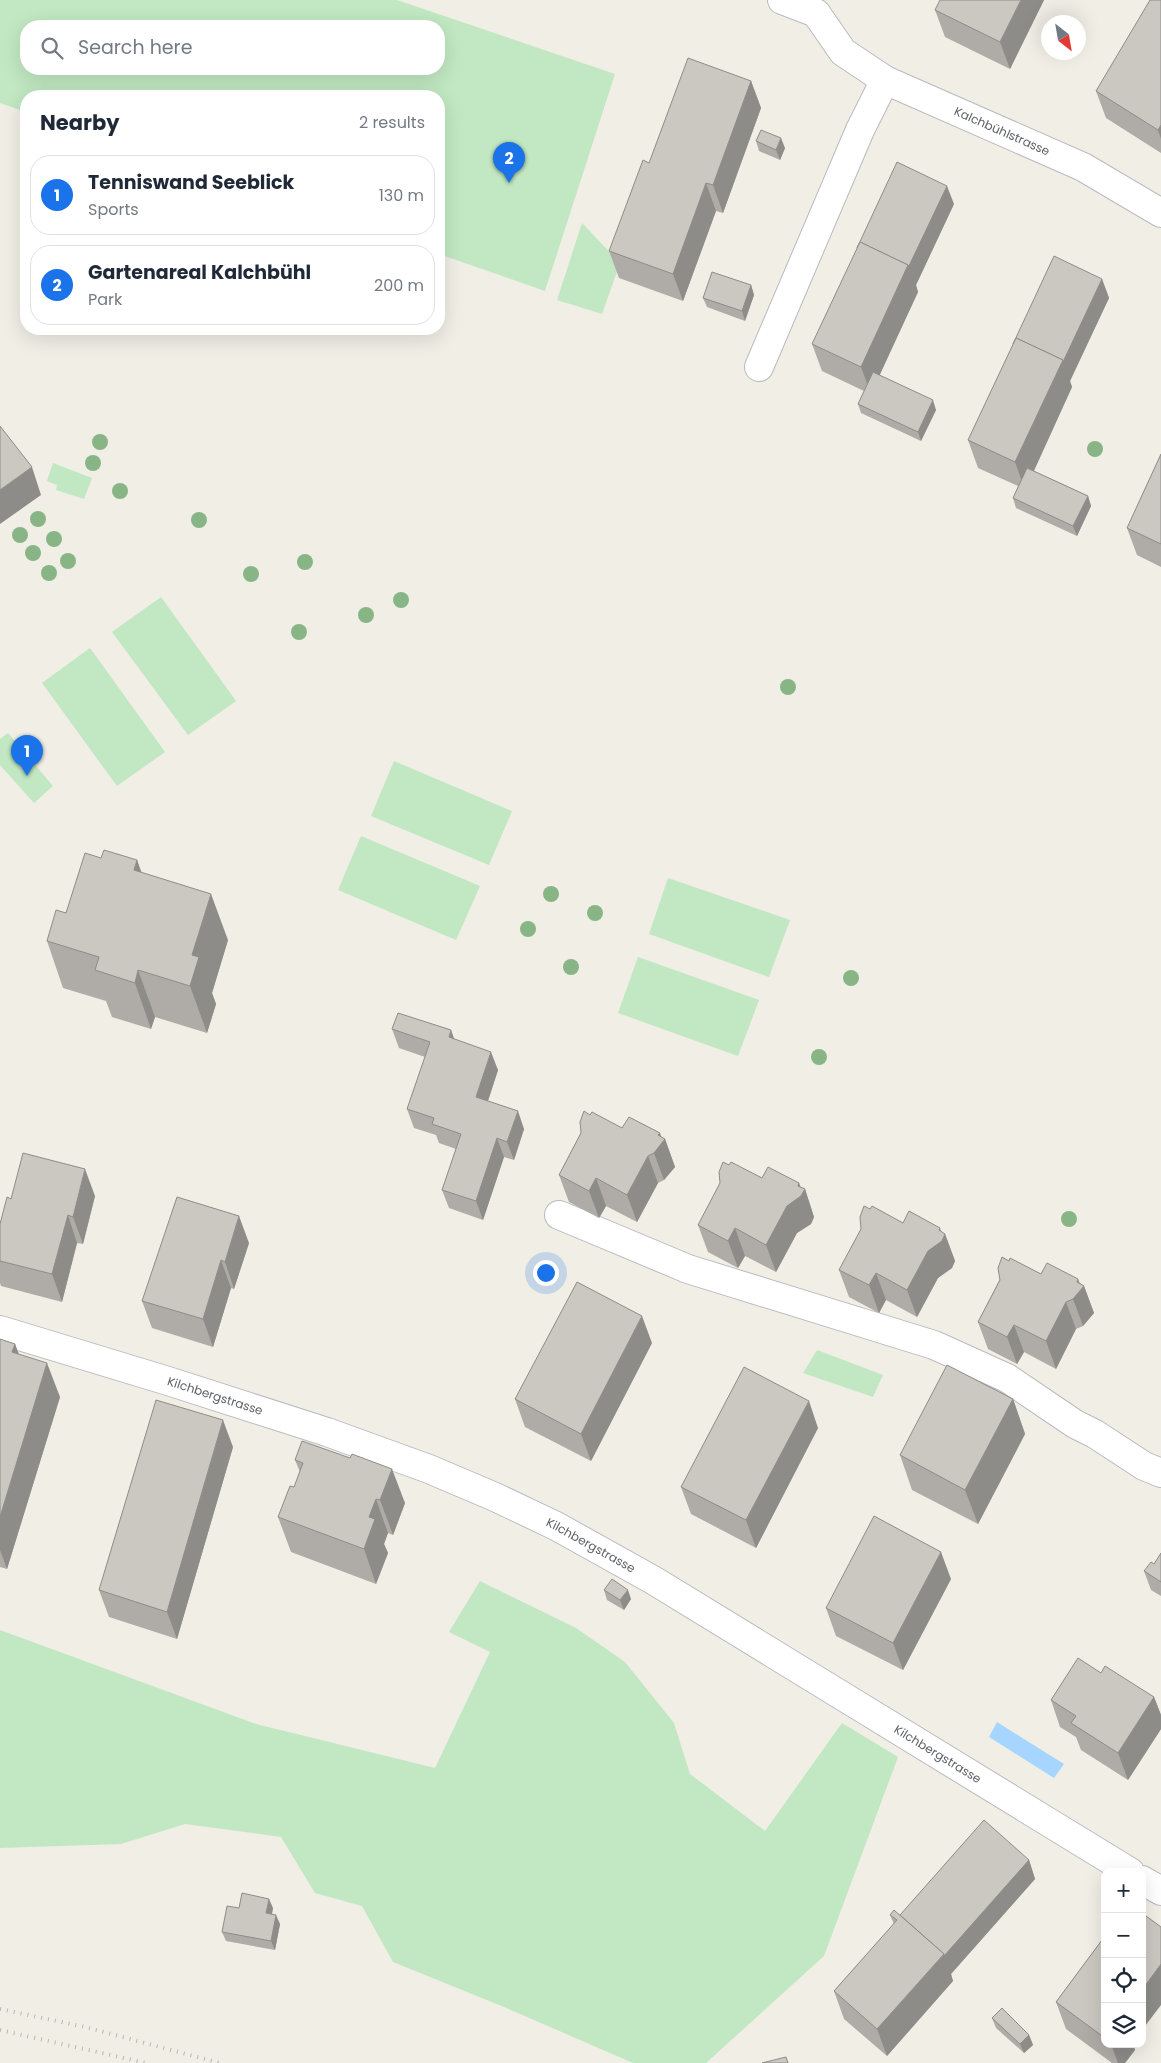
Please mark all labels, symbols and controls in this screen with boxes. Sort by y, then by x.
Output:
north arrow [1041,15,1086,60]
search box [20,20,445,75]
icon: search [38,34,66,62]
text: Search here [78,34,192,61]
street label: Kalchbühlstrasse [952,102,1053,159]
text: Nearby [40,108,120,137]
text: 2 results [359,111,425,134]
pin: 2 [493,142,525,183]
text: Tenniswand Seeblick [88,169,294,196]
text: 1 [54,184,60,207]
text: 130 m [379,184,424,207]
text: Sports [88,198,139,221]
text: Gartenareal Kalchbühl [88,259,311,286]
text: 2 [52,274,62,297]
text: 200 m [374,274,424,297]
text: Park [88,288,122,311]
pin: 1 [11,735,43,776]
your location [533,1260,559,1286]
street label: Kilchbergstrasse [165,1372,265,1419]
street label: Kilchbergstrasse [543,1514,639,1577]
street label: Kilchbergstrasse [891,1721,985,1787]
map controls [1101,1868,1146,2048]
button: + [1101,1868,1146,1913]
button: − [1101,1913,1146,1958]
button: locate [1101,1958,1146,2003]
button: layers [1101,2003,1146,2048]

